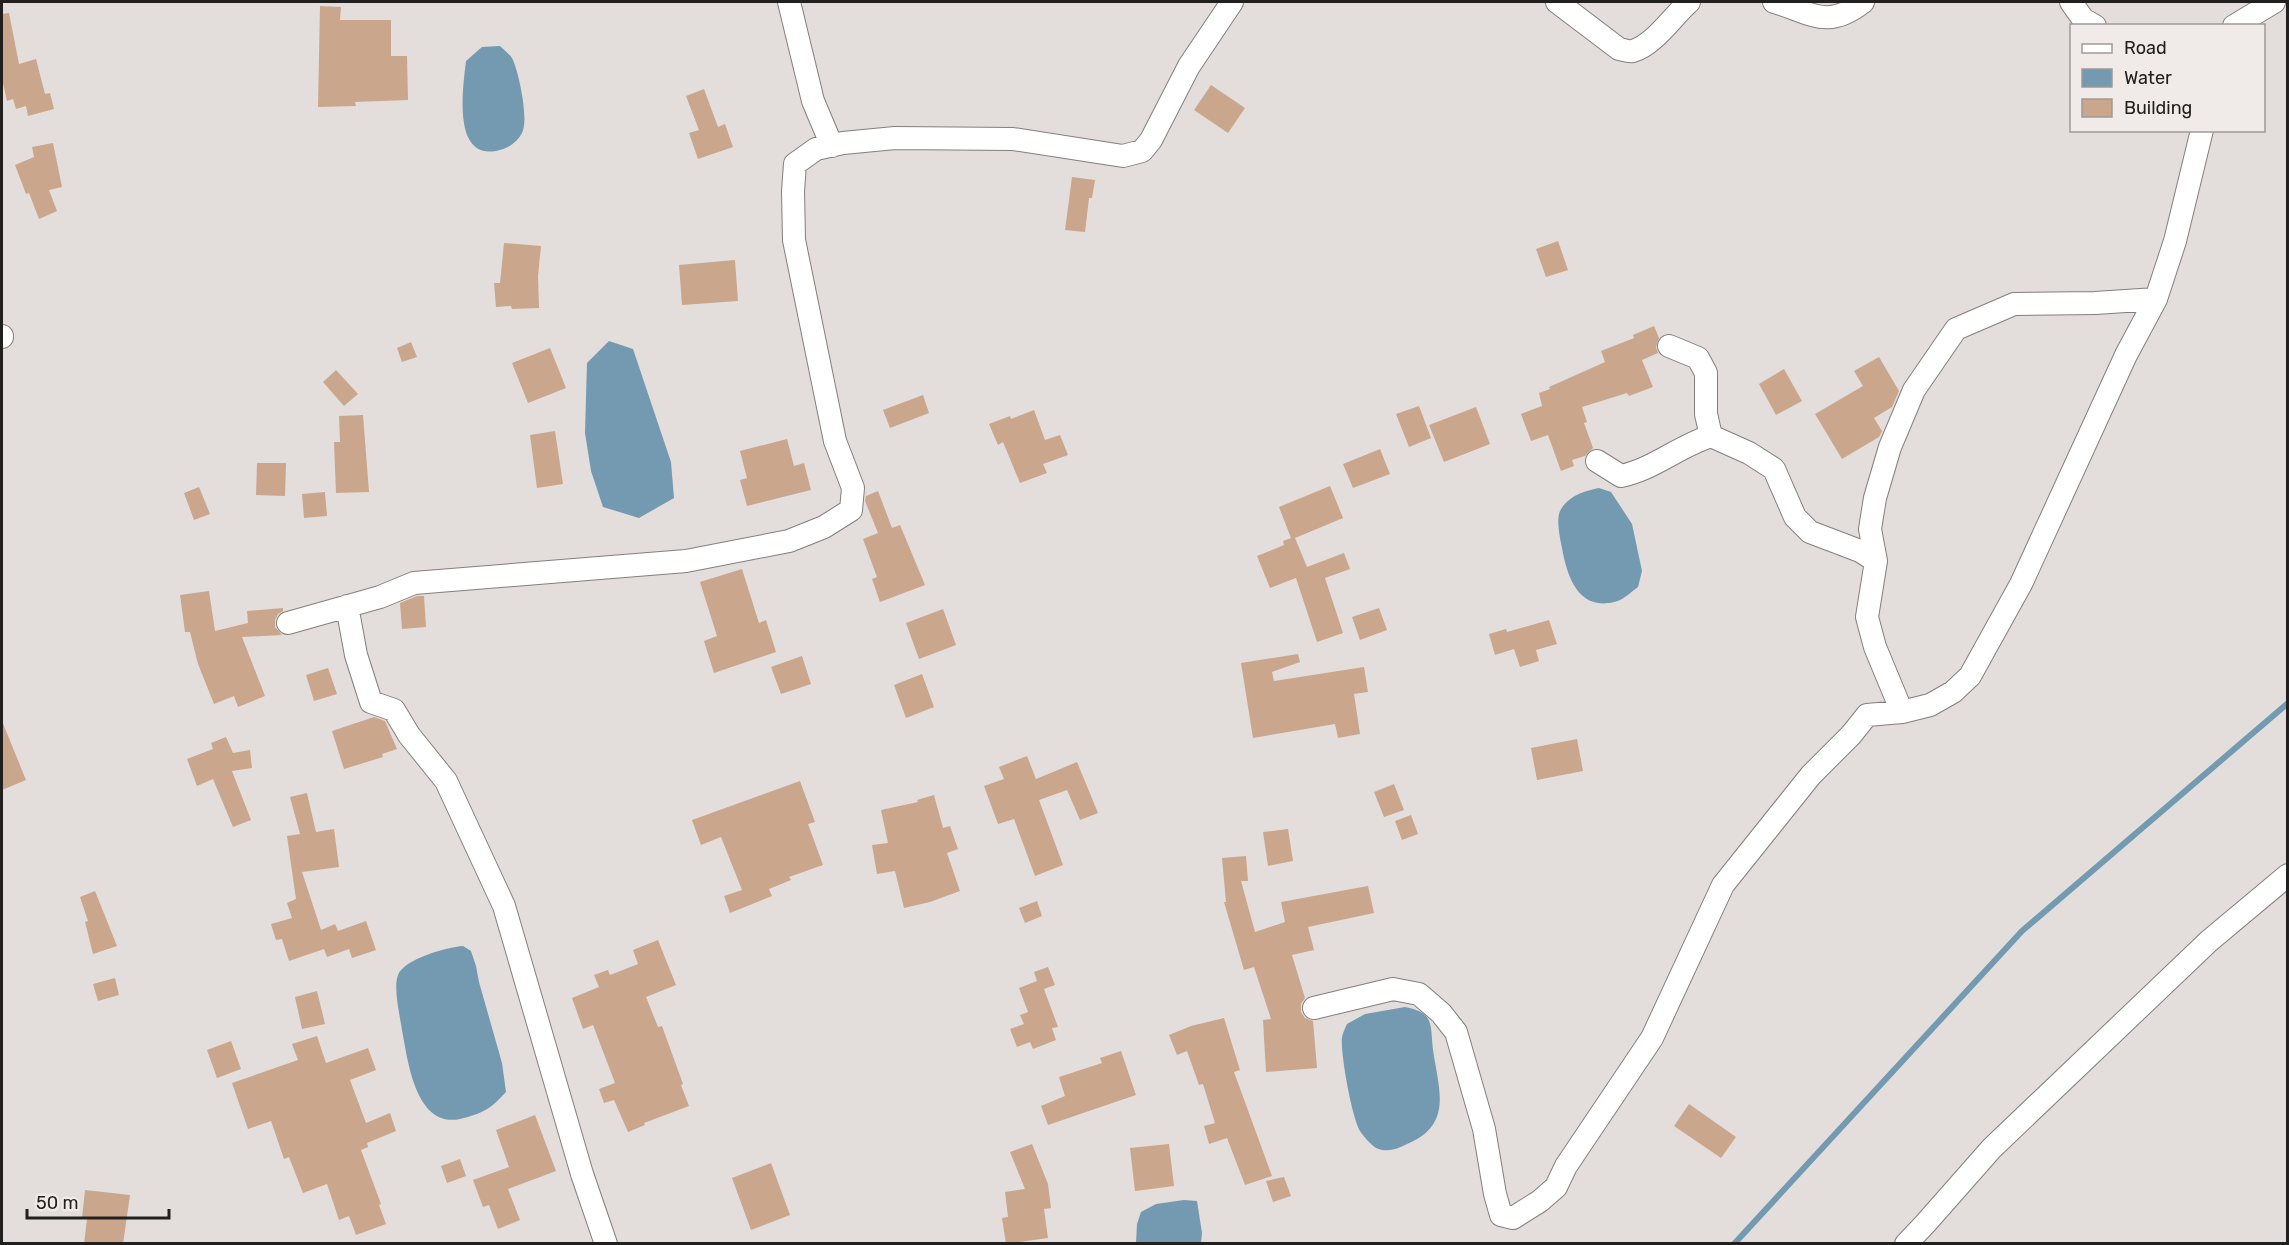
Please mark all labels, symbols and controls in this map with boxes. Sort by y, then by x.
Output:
legend [2070,24,2265,132]
text: Road [2124,37,2167,59]
text: Water [2124,67,2172,89]
text: Building [2124,97,2192,119]
scale bar [27,1182,170,1220]
text: 50 m [36,1192,79,1214]

